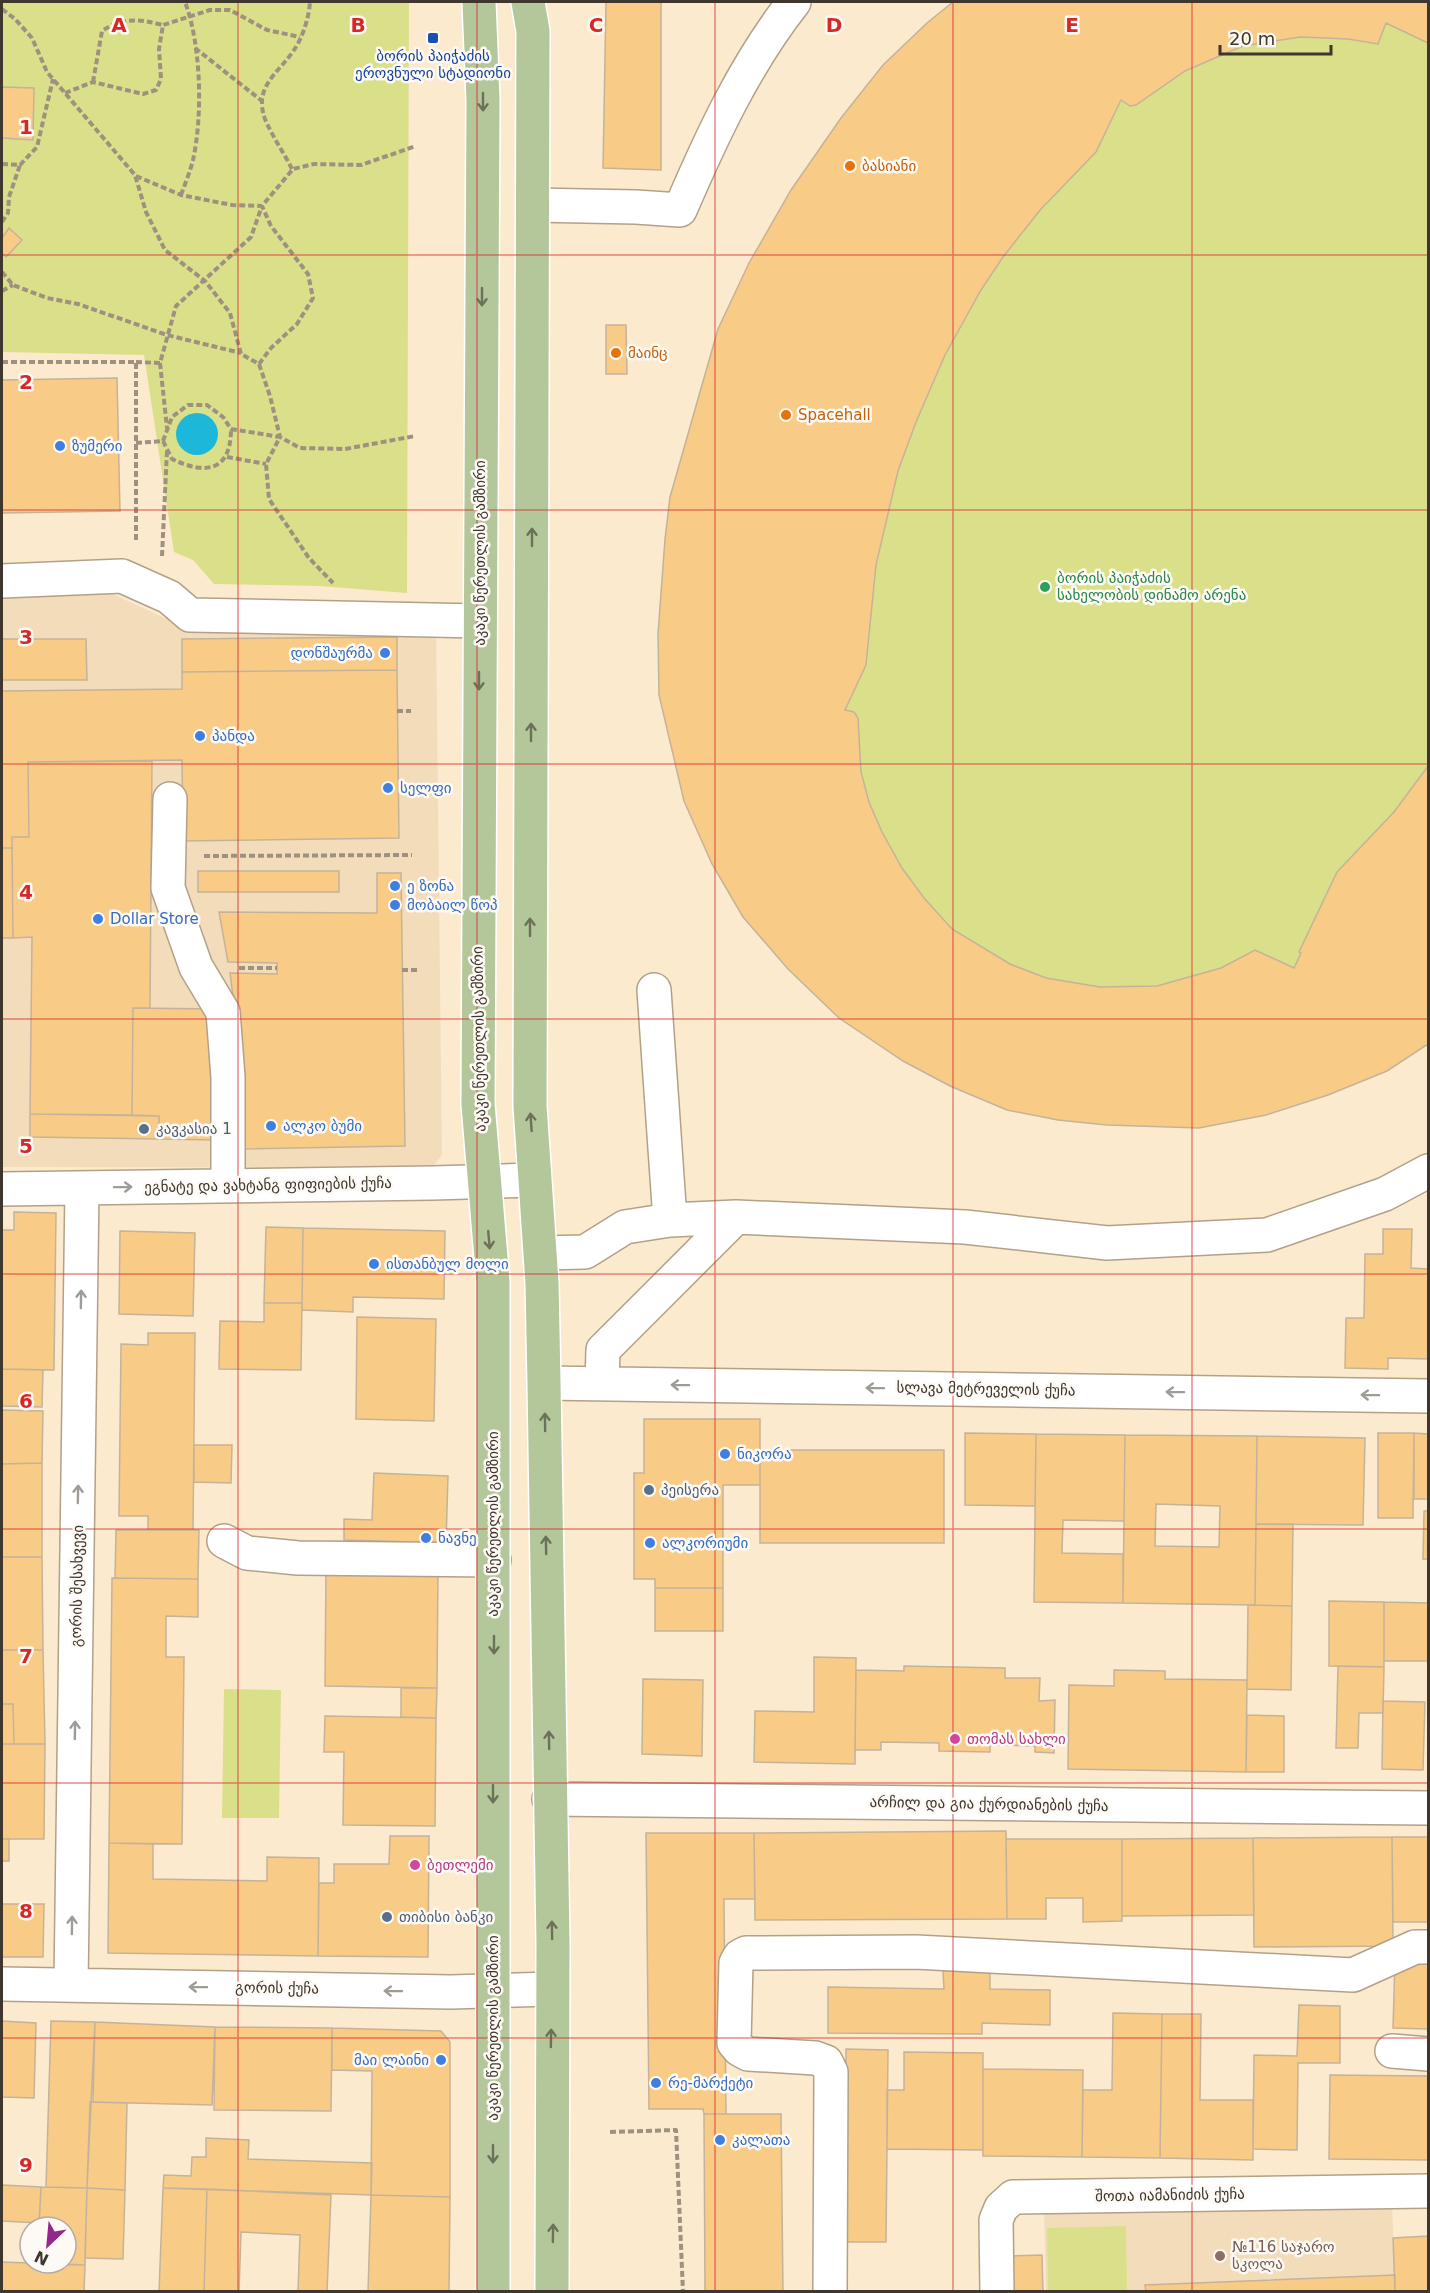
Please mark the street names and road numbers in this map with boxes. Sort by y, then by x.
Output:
street label: აკაკი წერეთლის გამზირი [471,460,489,646]
street label: აკაკი წერეთლის გამზირი [468,946,490,1132]
street label: ეგნატე და ვახტანგ ფიფიების ქუჩა [144,1174,392,1196]
street label: სლავა მეტრეველის ქუჩა [896,1378,1076,1400]
street label: აკაკი წერეთლის გამზირი [484,1431,502,1617]
street label: გორის შესახვევი [67,1524,87,1647]
street label: არჩილ და გია ქურდიანების ქუჩა [869,1793,1109,1815]
street label: აკაკი წერეთლის გამზირი [484,1935,502,2121]
street label: გორის ქუჩა [235,1978,319,1998]
street label: შოთა იამანიძის ქუჩა [1095,2185,1245,2205]

